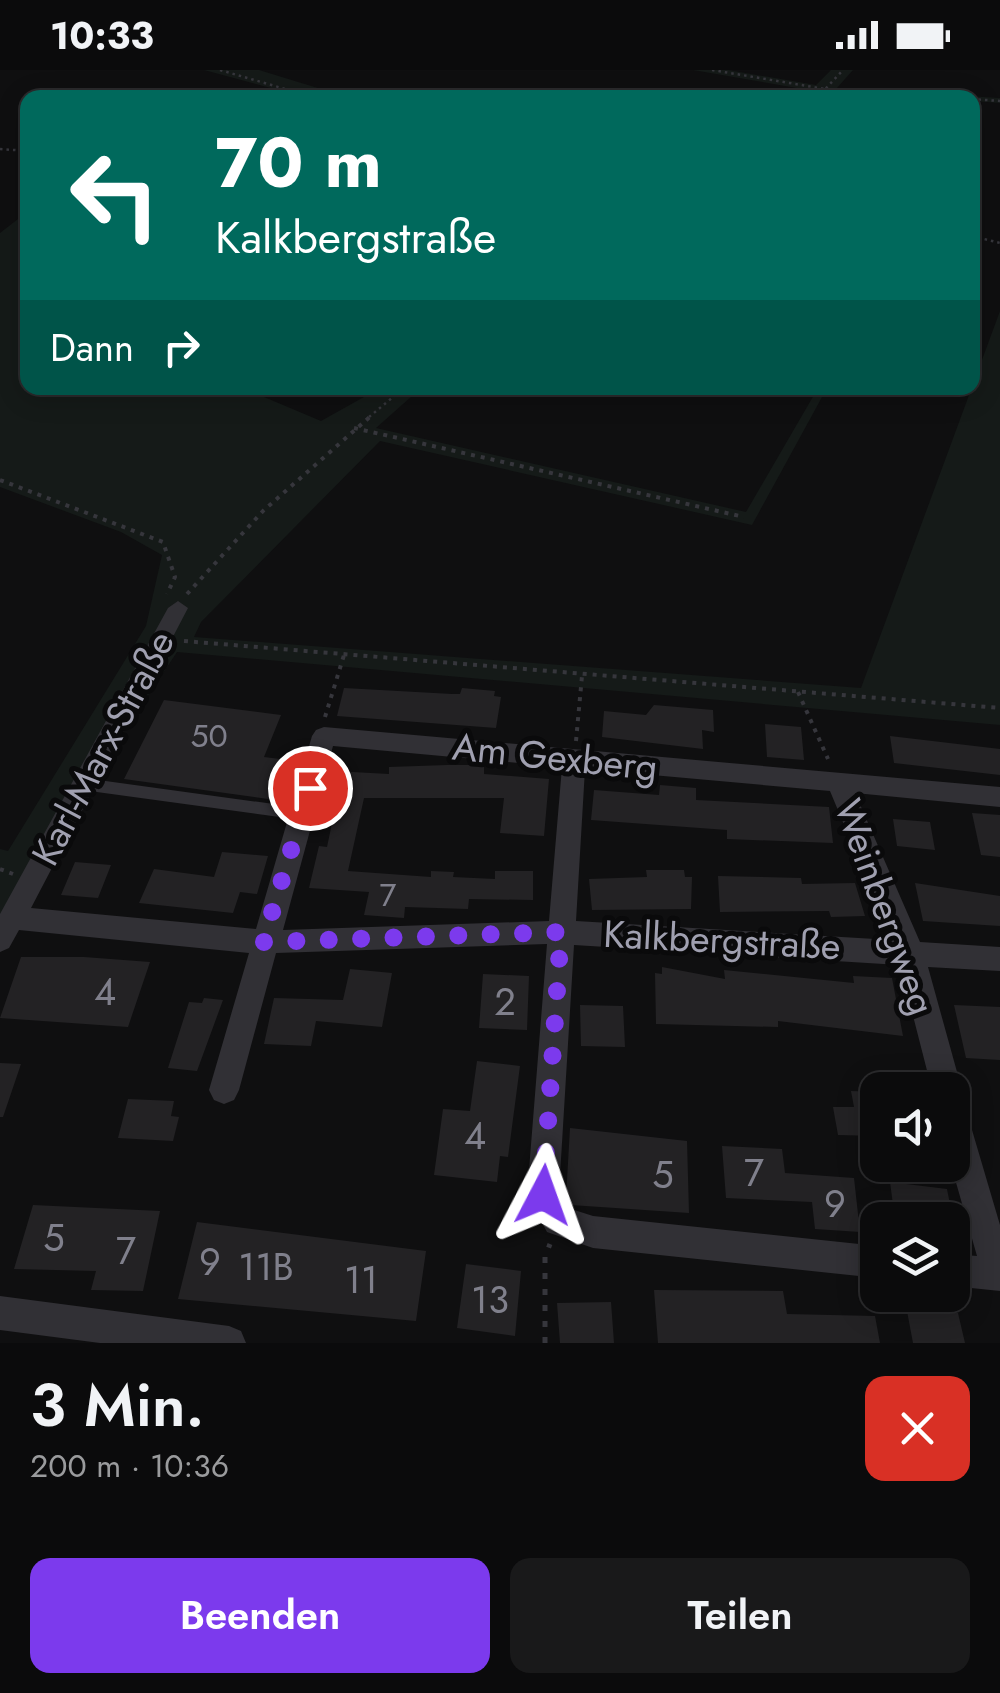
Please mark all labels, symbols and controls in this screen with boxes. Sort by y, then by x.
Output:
text: 10:33 [50,8,154,63]
text: 70 m [215,112,382,213]
icon: left [50,130,180,260]
text: Kalkbergstraße [215,205,496,270]
text: Dann [50,320,134,375]
icon: right [154,320,209,375]
street label: Karl-Marx-Straße [17,621,188,875]
house number: 50 [190,713,228,759]
street label: Am Gexberg [450,718,660,795]
pin [268,746,353,831]
icon: arrive [283,761,338,816]
street label: Weinbergweg [821,791,950,1022]
house number: 7 [380,872,397,918]
street label: Kalkbergstraße [602,906,842,973]
house number: 4 [94,964,116,1019]
house number: 2 [494,974,516,1029]
map controls [860,1072,970,1312]
button: sound [860,1072,970,1182]
house number: 4 [464,1108,486,1163]
position arrow [491,1143,595,1247]
house number: 7 [744,1145,764,1200]
house number: 5 [652,1147,674,1202]
house number: 9 [824,1176,846,1231]
button: layers [860,1202,970,1312]
house number: 5 [43,1210,65,1265]
house number: 7 [116,1223,136,1278]
house number: 9 [199,1234,221,1289]
house number: 11B [238,1239,294,1294]
house number: 11 [344,1252,378,1307]
house number: 13 [471,1272,509,1327]
text: 3 Min. [30,1362,204,1449]
button: close [865,1376,970,1481]
text: 200 m · 10:36 [30,1443,229,1489]
button: Beenden [30,1558,490,1673]
button: Teilen [510,1558,970,1673]

